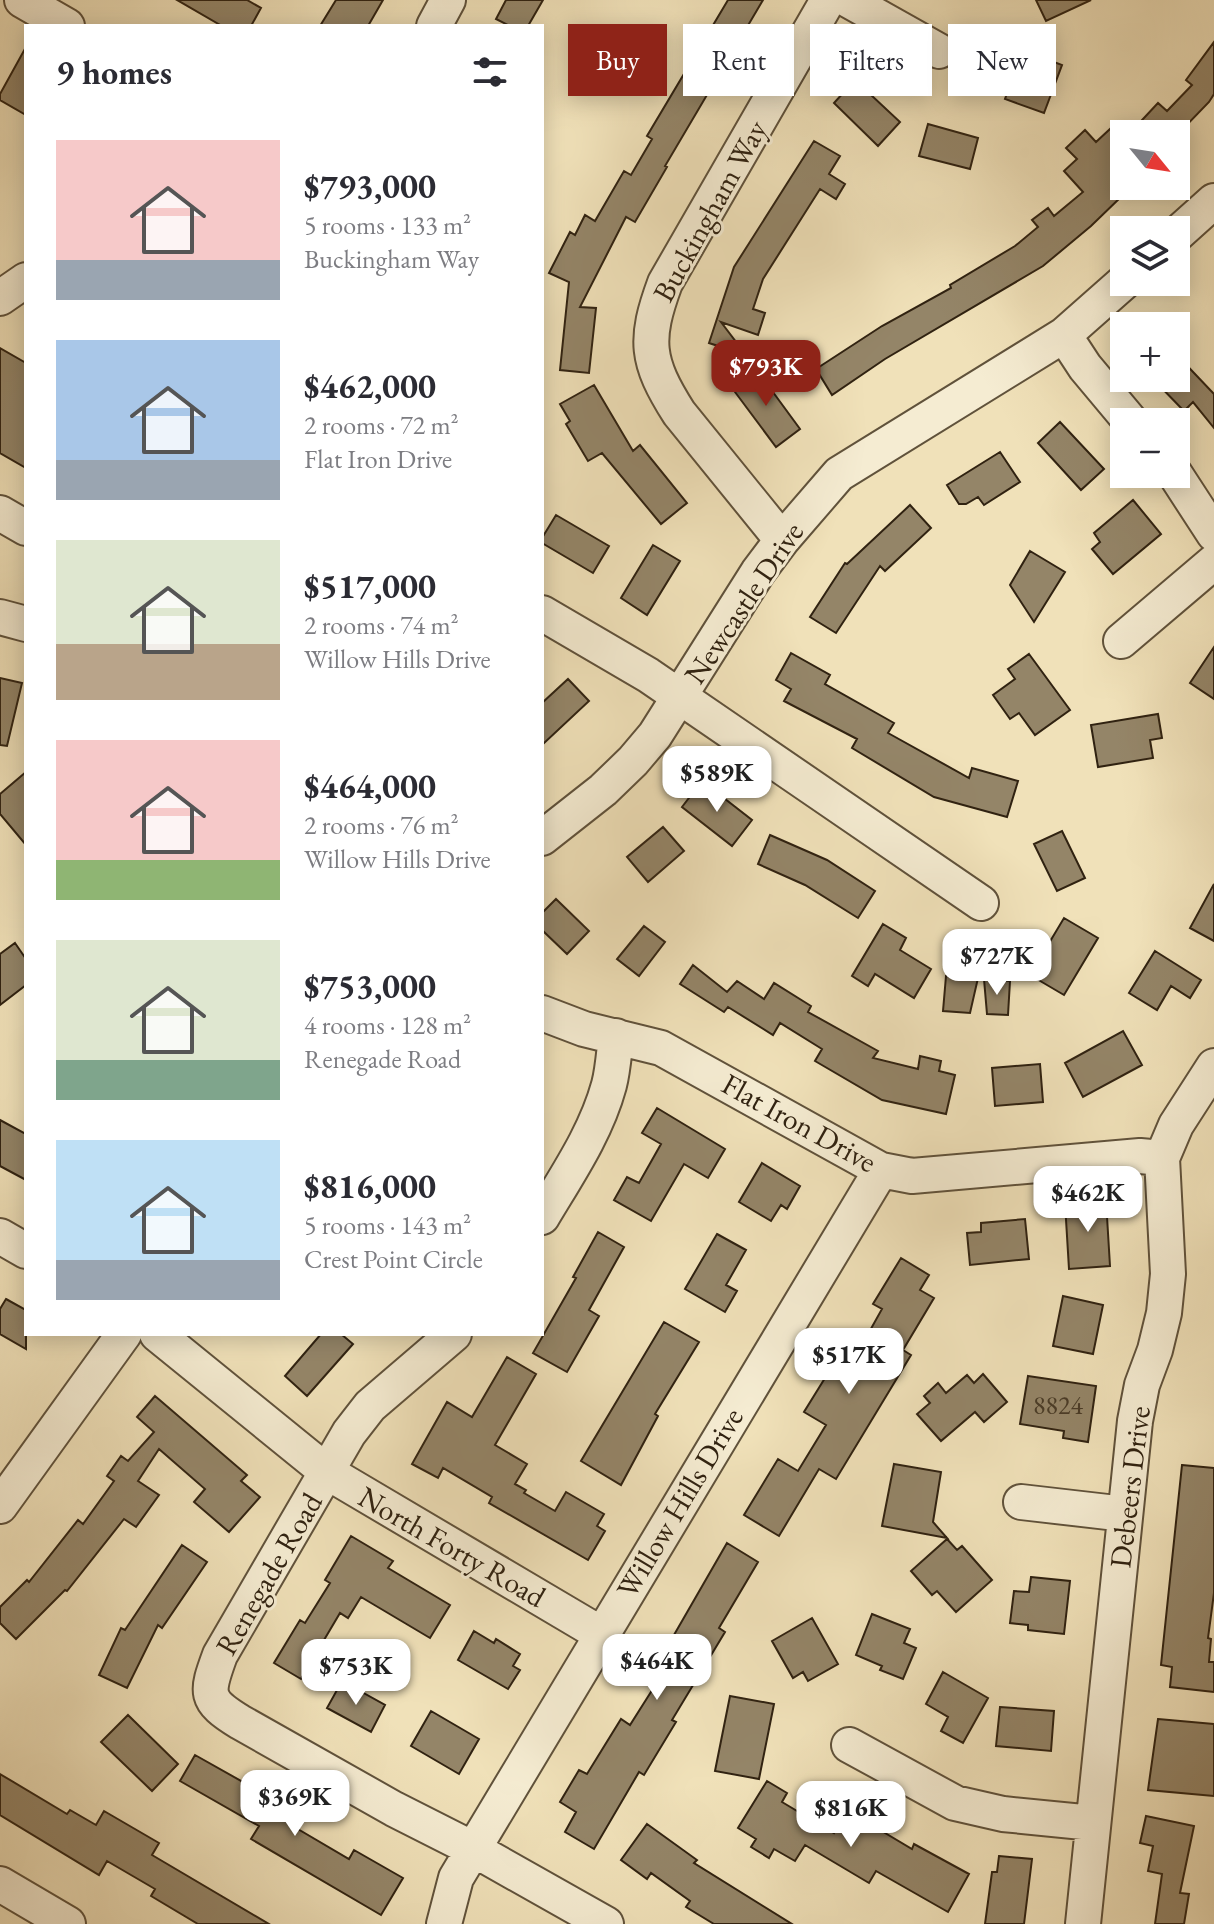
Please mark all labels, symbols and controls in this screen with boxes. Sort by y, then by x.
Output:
chip: Buy [568,24,667,96]
chip: Rent [683,24,794,96]
chip: Filters [810,24,932,96]
chip: New [948,24,1056,96]
text: 9 homes [56,50,172,94]
icon: filters [468,50,512,94]
street label: Buckingham Way [644,112,776,309]
north arrow [1110,120,1190,200]
map controls [1110,120,1190,488]
text: $793,000 [304,164,436,208]
icon: home [120,172,216,268]
text: 5 rooms · 133 m² [304,208,471,242]
button: layers [1110,216,1190,296]
text: Buckingham Way [304,242,479,276]
button: + [1110,312,1190,392]
pin: $793K [710,340,822,408]
text: $793K [729,349,803,383]
text: $462,000 [304,364,436,408]
icon: home [120,372,216,468]
text: 2 rooms · 72 m² [304,408,459,442]
button: − [1110,408,1190,488]
text: Flat Iron Drive [304,442,452,476]
street label: Newcastle Drive [675,514,812,691]
text: $517,000 [304,564,436,608]
icon: home [120,572,216,668]
text: 2 rooms · 74 m² [304,608,459,642]
text: Willow Hills Drive [304,642,491,676]
pin: $589K [661,746,773,814]
text: $589K [680,755,754,789]
text: $464,000 [304,764,436,808]
icon: home [120,772,216,868]
text: 2 rooms · 76 m² [304,808,459,842]
text: Willow Hills Drive [304,842,491,876]
pin: $727K [941,929,1053,997]
text: $727K [960,938,1034,972]
text: $753,000 [304,964,436,1008]
icon: home [120,972,216,1068]
text: 4 rooms · 128 m² [304,1008,471,1042]
text: Renegade Road [304,1042,461,1076]
street label: Flat Iron Drive [715,1064,883,1181]
text: $816,000 [304,1164,436,1208]
pin: $462K [1032,1166,1144,1234]
icon: home [120,1172,216,1268]
text: $462K [1051,1175,1125,1209]
text: 5 rooms · 143 m² [304,1208,471,1242]
text: Crest Point Circle [304,1242,483,1276]
pin: $517K [793,1328,905,1396]
text: $517K [812,1337,886,1371]
house number: 8824 [1033,1388,1083,1422]
street label: Willow Hills Drive [607,1400,752,1605]
street label: Debeers Drive [1100,1404,1159,1570]
street label: North Forty Road [351,1477,554,1616]
street label: Renegade Road [206,1485,331,1662]
pin: $464K [601,1634,713,1702]
pin: $753K [300,1639,412,1707]
text: $464K [620,1643,694,1677]
text: $753K [319,1648,393,1682]
pin: $369K [239,1770,351,1838]
text: $369K [258,1779,332,1813]
pin: $816K [795,1781,907,1849]
text: $816K [814,1790,888,1824]

